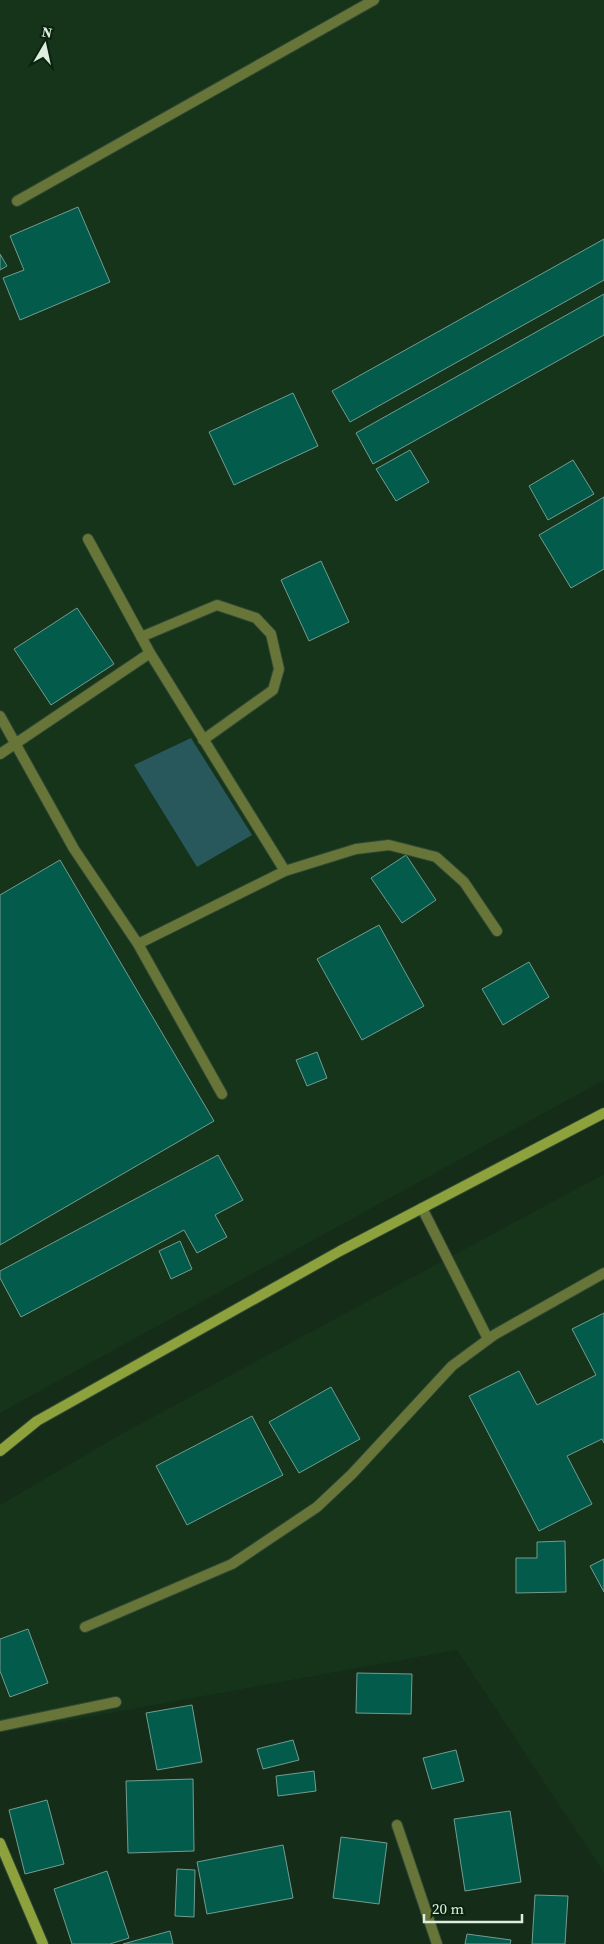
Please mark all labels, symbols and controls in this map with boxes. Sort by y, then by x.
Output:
north arrow [20,20,70,70]
text: N [40,21,54,43]
scale bar [424,1892,522,1924]
text: 20 m [432,1898,464,1919]

